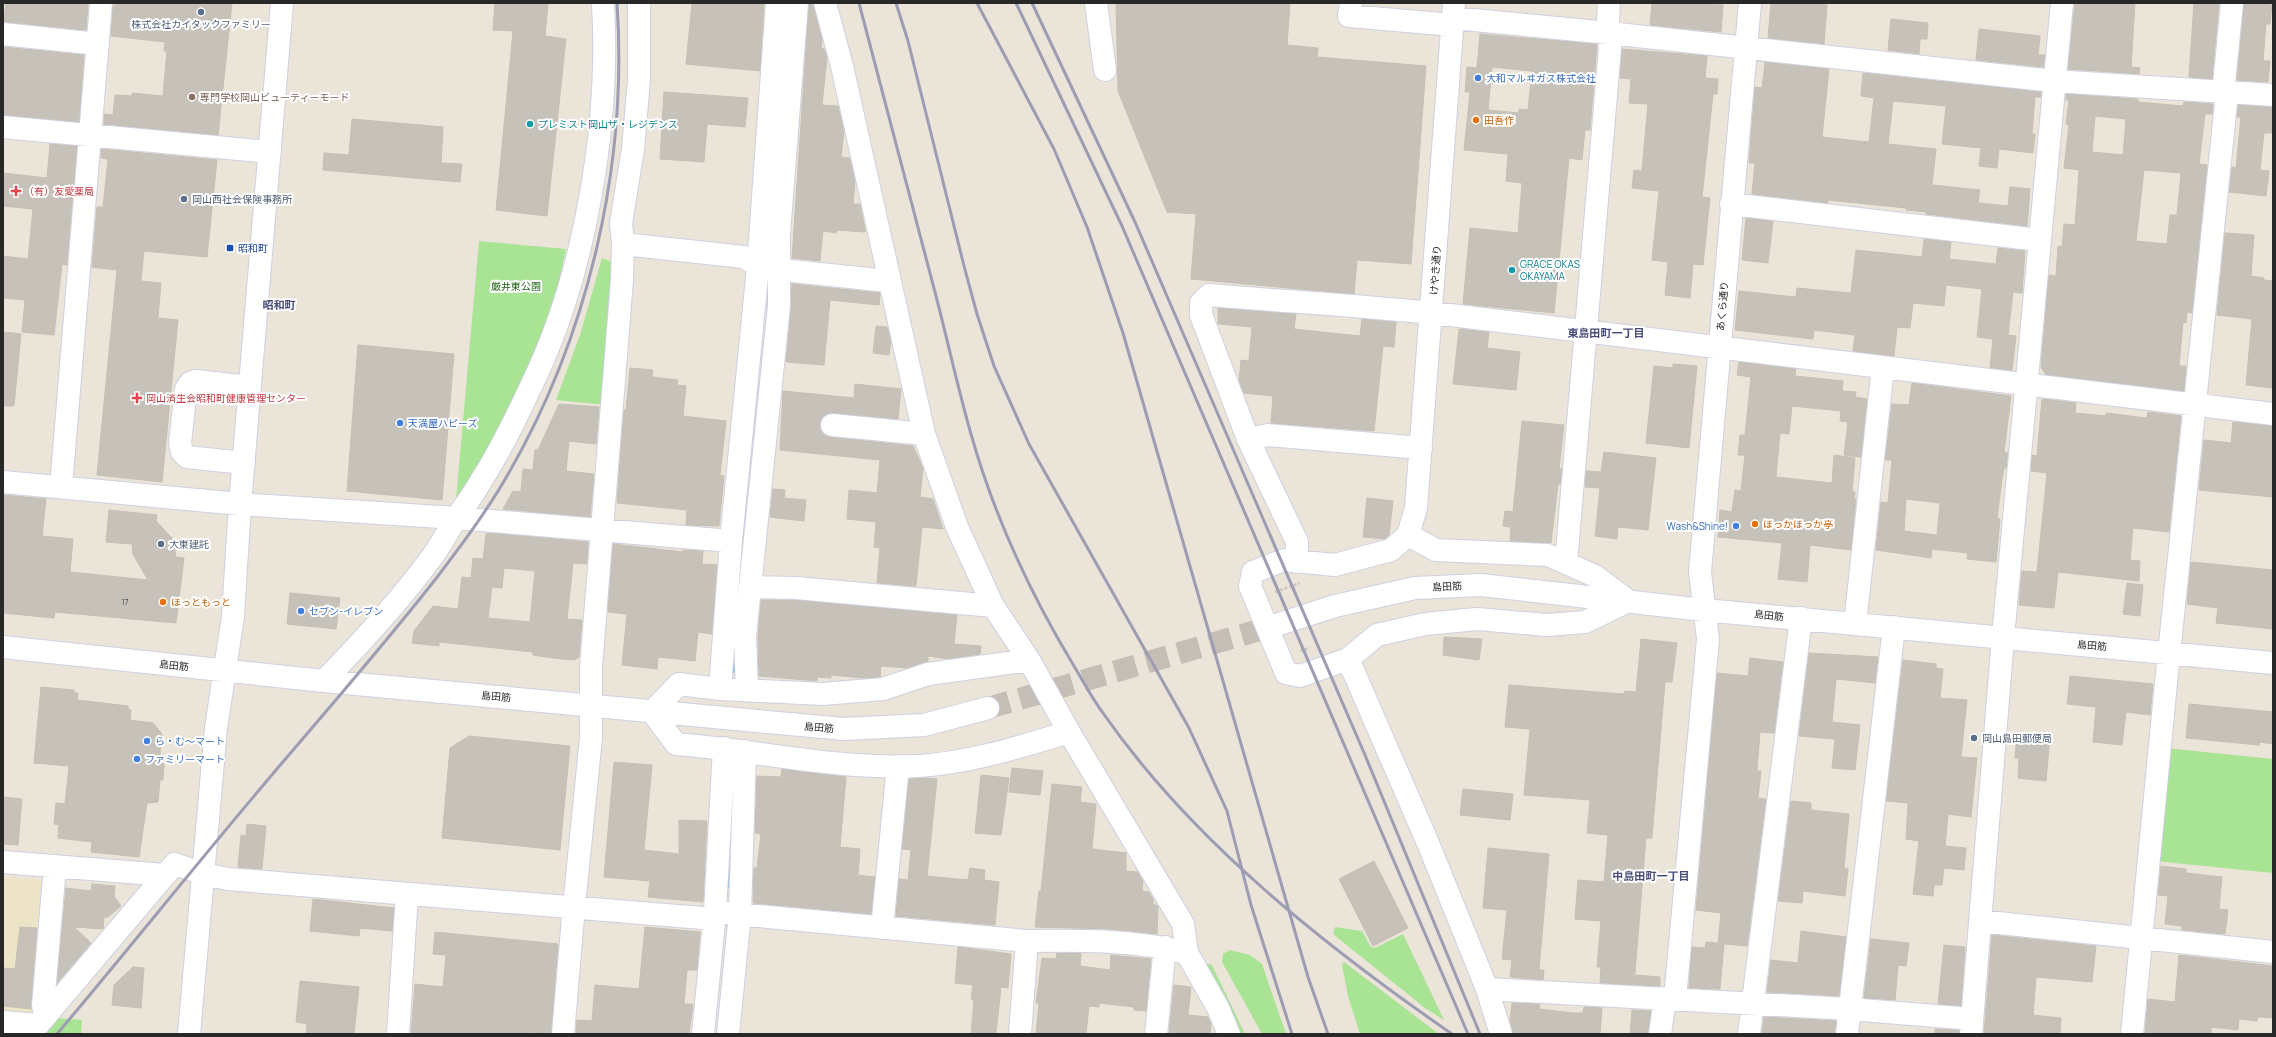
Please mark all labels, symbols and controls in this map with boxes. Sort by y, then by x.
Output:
marker: 株式会社カイタックファミリー [196,7,206,17]
place label: 株式会社カイタックファミリー [131,17,271,31]
place label: 大和マルヰガス株式会社 [1486,71,1596,85]
marker: 大和マルヰガス株式会社 [1473,73,1483,83]
place label: 専門学校岡山ビューティーモード [200,90,349,104]
marker: 専門学校岡山ビューティーモード [187,92,197,102]
place label: 田吾作 [1484,113,1514,127]
marker: 田吾作 [1471,115,1481,125]
place label: プレミスト岡山ザ・レジデンス [538,117,678,131]
marker: プレミスト岡山ザ・レジデンス [525,119,535,129]
place label: （有）友愛薬局 [24,184,94,198]
marker: （有）友愛薬局 [11,186,21,196]
place label: 岡山西社会保険事務所 [192,192,292,206]
marker: 岡山西社会保険事務所 [179,194,189,204]
place label: 昭和町 [238,241,268,255]
marker: 昭和町 [225,243,235,253]
street label: けやき通り [1426,245,1444,295]
place label: GRACE OKAS OKAYAMA [1520,257,1580,283]
marker: GRACE OKAS OKAYAMA [1507,265,1517,275]
park label: 厳井東公園 [491,279,541,293]
street label: あくら通り [1713,280,1731,332]
district label: 昭和町 [263,297,296,312]
district label: 東島田町一丁目 [1568,325,1645,340]
place label: 岡山済生会昭和町健康管理センター [146,391,306,405]
marker: 岡山済生会昭和町健康管理センター [131,392,143,404]
place label: 天満屋ハピーズ [408,416,478,430]
marker: 天満屋ハピーズ [395,418,405,428]
place label: ほっかほっか亭 [1763,517,1833,531]
place label: Wash&Shine! [1667,519,1728,533]
marker: ほっかほっか亭 [1750,519,1760,529]
marker: Wash&Shine! [1731,521,1741,531]
place label: 大東建託 [169,537,209,551]
marker: 大東建託 [156,539,166,549]
street label: 島田筋 [1432,578,1462,594]
place label: ほっともっと [171,595,231,609]
house number: 17 [121,596,129,607]
marker: ほっともっと [158,597,168,607]
place label: セブン-イレブン [309,604,383,618]
marker: セブン-イレブン [296,606,306,616]
street label: 島田筋 [1753,606,1785,624]
street label: 島田筋 [2076,637,2108,653]
street label: 島田筋 [158,656,190,674]
street label: 島田筋 [480,688,512,704]
street label: 島田筋 [803,719,835,735]
place label: 岡山島田郵便局 [1982,731,2052,745]
marker: 岡山島田郵便局 [1969,733,1979,743]
place label: ら・む〜マート [155,734,225,748]
marker: ら・む〜マート [142,736,152,746]
place label: ファミリーマート [145,752,225,766]
marker: ファミリーマート [132,754,142,764]
district label: 中島田町一丁目 [1613,868,1690,883]

